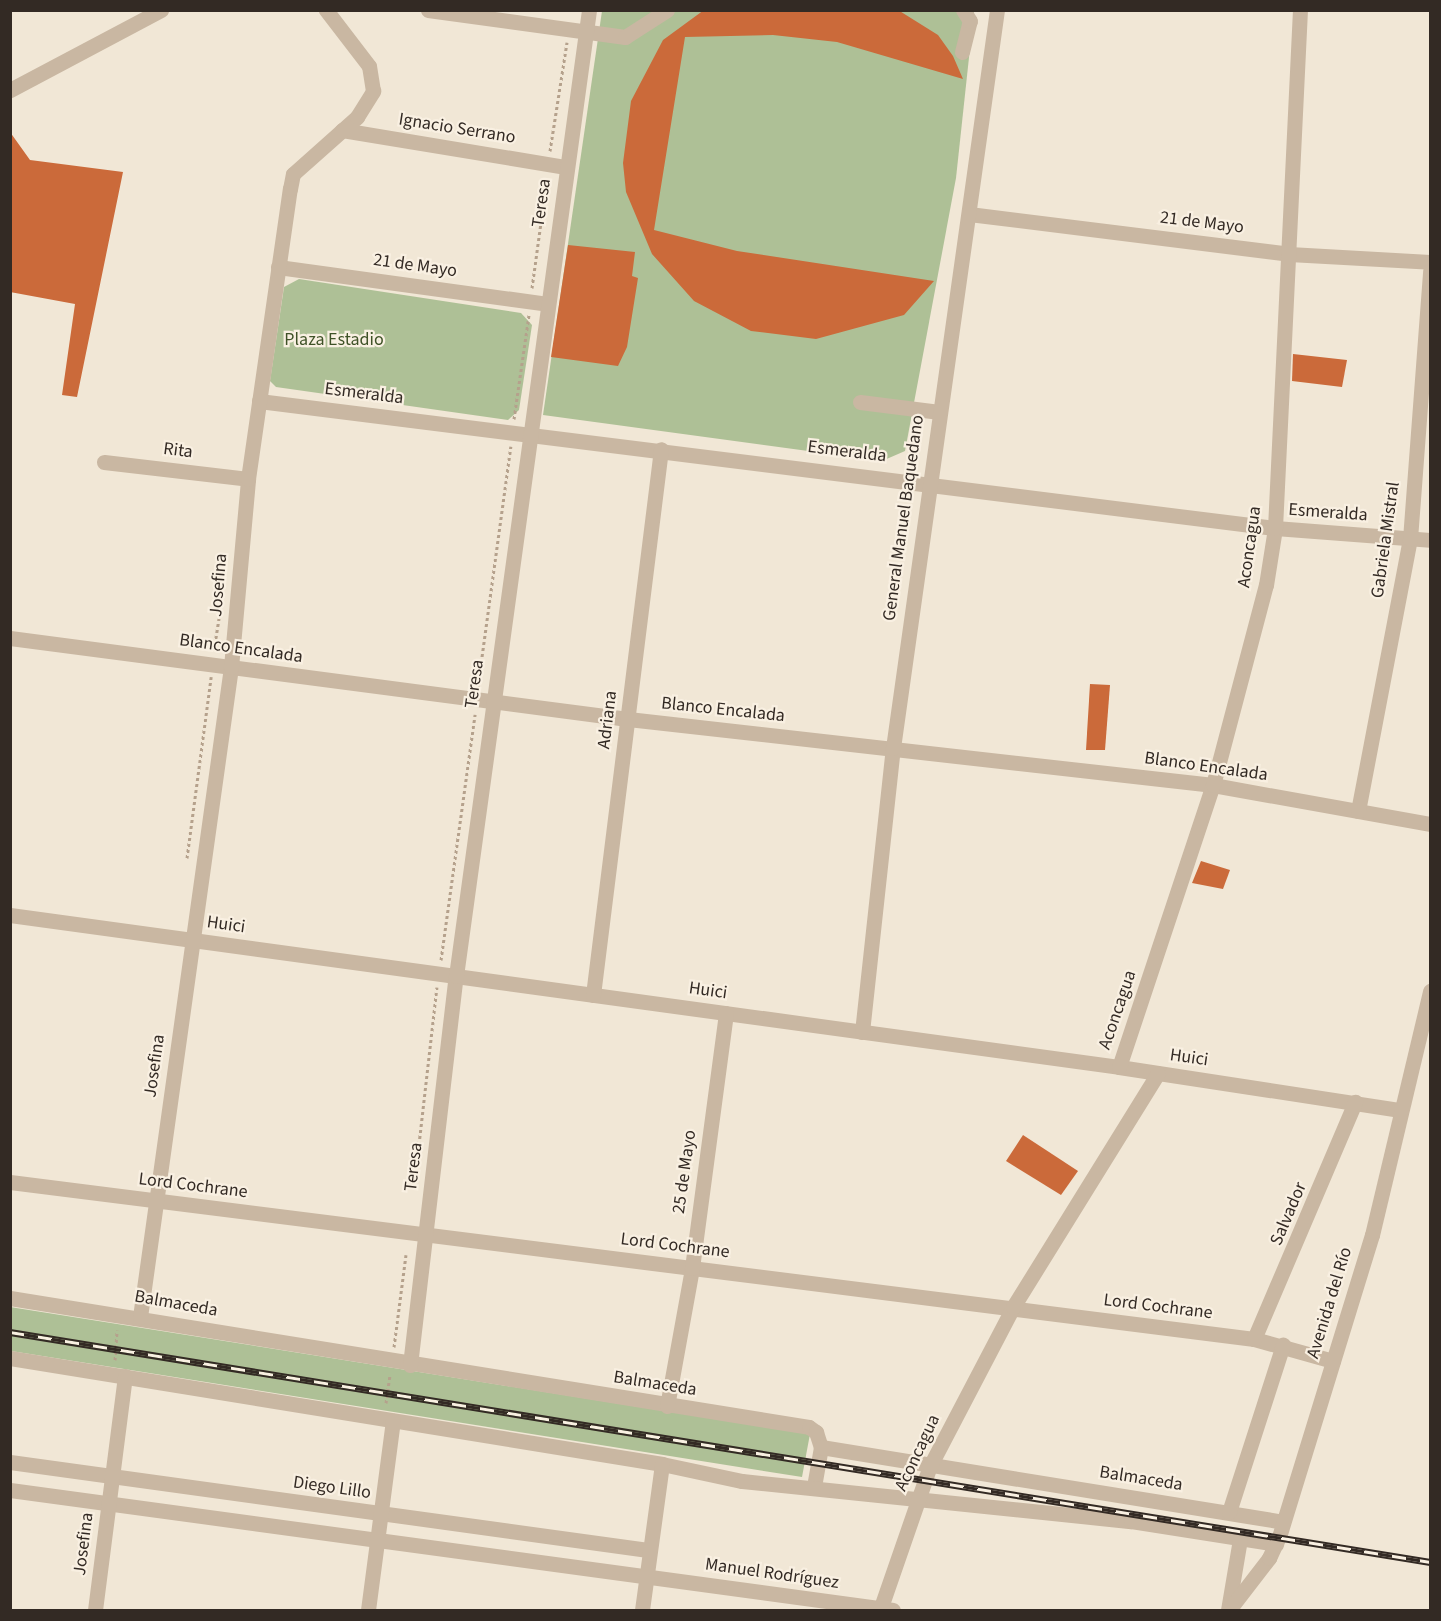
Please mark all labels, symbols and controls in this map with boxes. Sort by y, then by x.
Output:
street label: Ignacio Serrano [397,109,517,149]
street label: Teresa [528,177,556,229]
street label: 21 de Mayo [1159,207,1245,239]
street label: 21 de Mayo [372,249,458,283]
park label: Plaza Estadio [284,329,384,351]
street label: Esmeralda [323,378,405,410]
street label: General Manuel Baquedano [879,414,929,622]
street label: Esmeralda [806,436,888,468]
street label: Rita [162,438,194,464]
street label: Gabriela Mistral [1367,480,1405,600]
street label: Esmeralda [1288,499,1368,527]
street label: Aconcagua [1234,505,1266,589]
street label: Josefina [205,552,233,618]
street label: Blanco Encalada [178,630,304,668]
street label: Teresa [461,658,489,710]
street label: Adriana [594,690,622,750]
street label: Blanco Encalada [660,693,786,727]
street label: Blanco Encalada [1143,748,1269,786]
street label: Huici [205,912,247,938]
street label: Aconcagua [1094,968,1142,1052]
street label: Huici [687,978,729,1004]
street label: Josefina [140,1033,170,1099]
street label: Huici [1168,1045,1210,1071]
street label: 25 de Mayo [668,1129,702,1215]
street label: Teresa [400,1141,428,1193]
street label: Lord Cochrane [137,1169,249,1203]
street label: Salvador [1266,1179,1312,1249]
street label: Lord Cochrane [619,1229,731,1263]
street label: Avenida del Río [1303,1245,1357,1361]
street label: Balmaceda [133,1286,219,1322]
street label: Lord Cochrane [1102,1290,1214,1324]
street label: Balmaceda [612,1367,698,1401]
street label: Aconcagua [891,1411,945,1495]
street label: Balmaceda [1098,1462,1184,1496]
street label: Diego Lillo [292,1472,372,1504]
street label: Josefina [69,1511,99,1577]
street label: Manuel Rodríguez [704,1554,840,1594]

